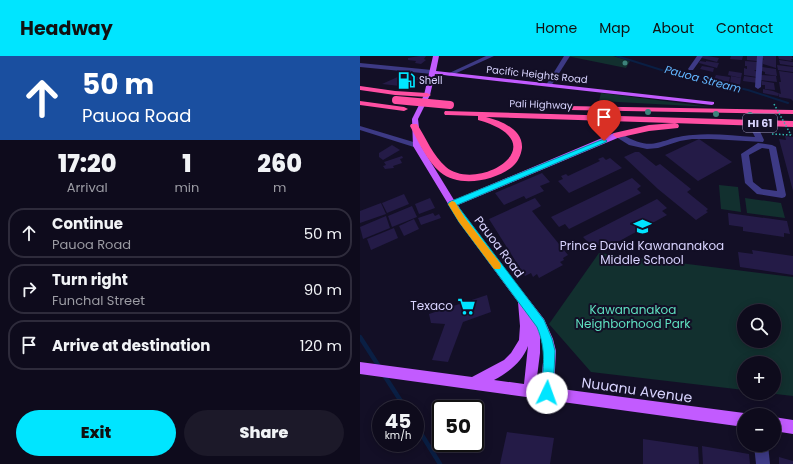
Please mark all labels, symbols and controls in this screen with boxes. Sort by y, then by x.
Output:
text: Headway [20,15,113,42]
text: Home [535,18,577,38]
text: Map [599,18,630,38]
text: About [652,18,694,38]
text: Contact [716,18,773,38]
water label: Pauoa Stream [663,61,743,97]
street label: Pacific Heights Road [486,62,588,87]
text: 50 m [82,65,154,104]
fuel station icon: Shell [396,70,416,90]
icon: ahead [16,72,68,124]
place label: Shell [419,73,442,88]
street label: Pali Highway [509,96,573,113]
pin [587,100,621,141]
text: Pauoa Road [82,103,191,128]
icon: arrive [593,106,615,128]
road number: HI 61 [743,114,777,132]
text: 17:20 [58,147,116,180]
text: 1 [182,147,192,180]
text: 260 [257,147,302,180]
text: Arrival [67,178,108,197]
text: min [174,178,199,197]
text: m [273,178,286,197]
street label: Pauoa Road [471,212,528,281]
text: Continue [52,213,123,234]
school or university icon: Prince David Kawananakoa Middle School [632,217,652,237]
icon: ahead [18,222,40,244]
text: 50 m [304,223,342,244]
text: Pauoa Road [52,235,131,254]
place label: Prince David Kawananakoa Middle School [560,237,724,268]
text: Turn right [52,269,128,290]
icon: right [18,278,40,300]
text: 90 m [304,279,342,300]
text: Funchal Street [52,291,145,310]
supermarket icon: Texaco [456,296,476,316]
place label: Texaco [410,297,453,314]
park label: Kawananakoa Neighborhood Park [576,301,691,332]
map controls [737,304,781,452]
button: search [737,304,781,348]
icon: arrive [18,334,40,356]
text: Arrive at destination [52,335,210,356]
text: 120 m [300,335,342,356]
button: + [737,356,781,400]
position arrow [526,372,568,414]
street label: Nuuanu Avenue [580,372,694,408]
speed limit sign: 50 [432,400,484,452]
text: 45 [385,407,411,435]
button: − [737,408,781,452]
button: Exit [16,410,176,456]
button: Share [184,410,344,456]
text: km/h [385,428,411,443]

